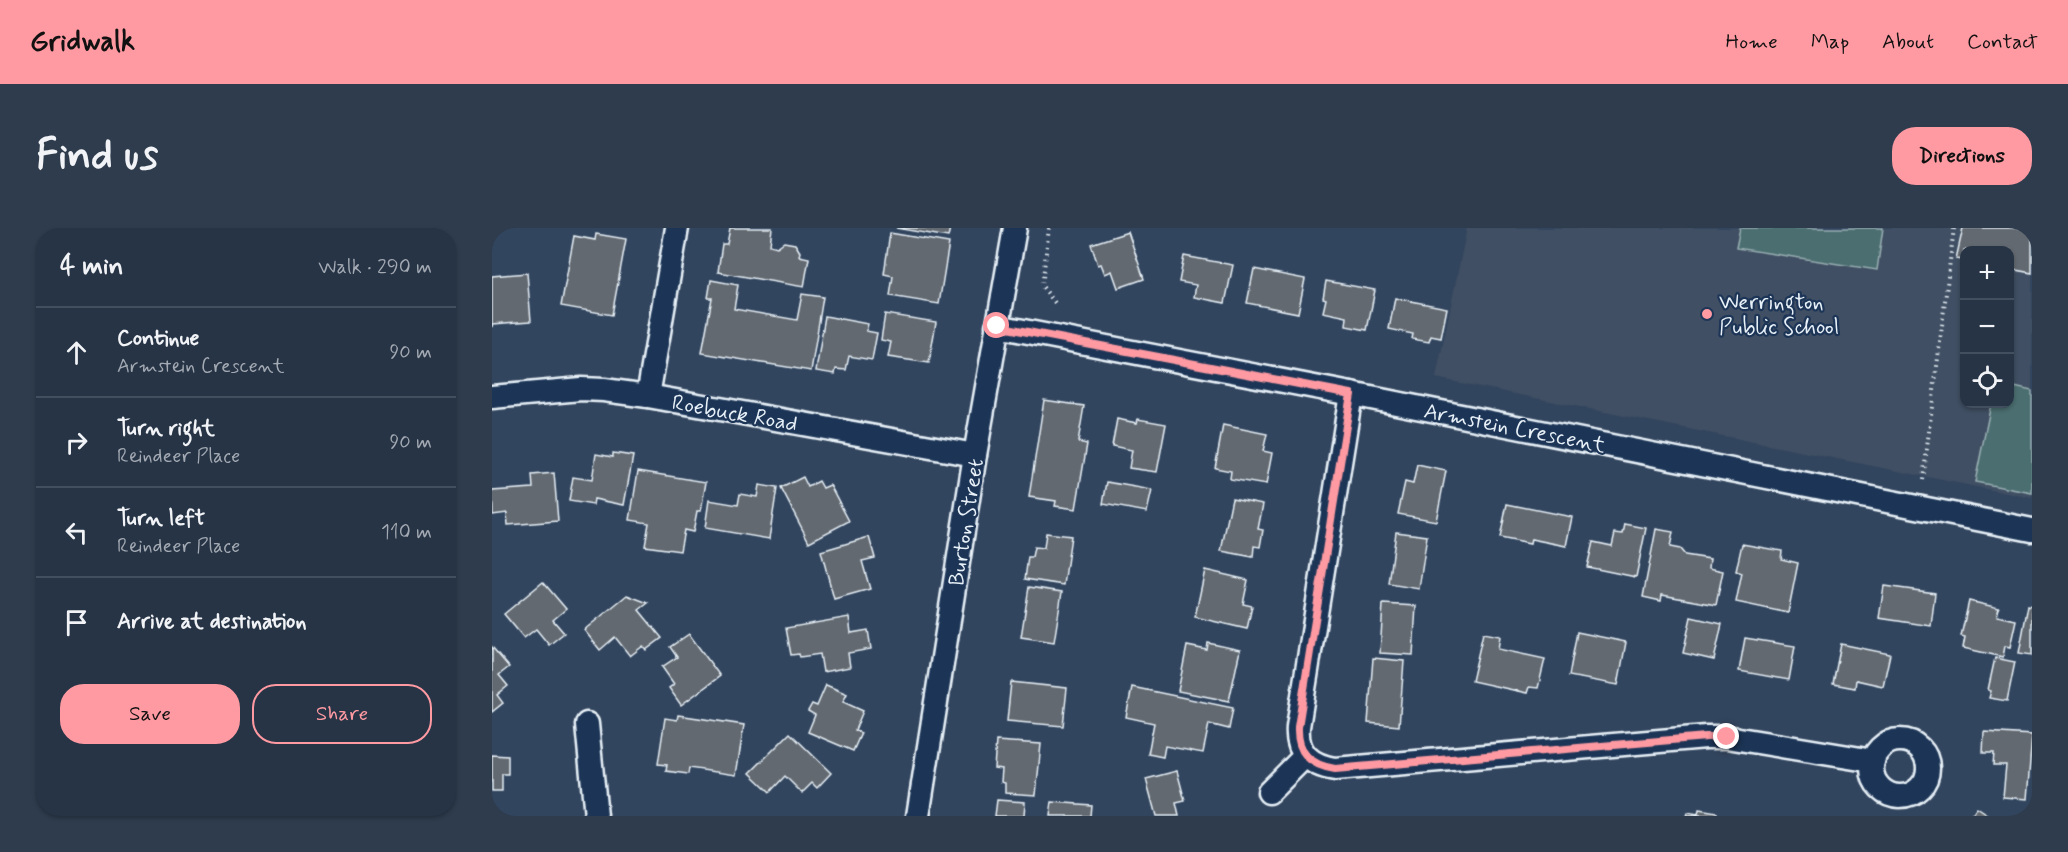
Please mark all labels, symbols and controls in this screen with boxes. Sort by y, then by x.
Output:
text: Gridwalk [30,24,135,61]
text: Home [1726,28,1778,56]
text: Map [1811,28,1849,56]
text: About [1882,28,1934,56]
text: Contact [1967,28,2038,56]
button: Directions [1892,127,2032,185]
text: Find us [36,129,158,184]
map controls [1960,246,2014,408]
button: + [1960,246,2014,300]
text: 4 min [60,250,123,284]
text: Walk · 290 m [318,254,432,281]
place label: Werrington Public School [1719,289,1839,342]
button: − [1960,300,2014,354]
marker: Werrington Public School [1700,307,1714,321]
route start [983,312,1009,338]
text: Continue [117,325,199,353]
icon: ahead [60,336,93,369]
text: 90 m [389,339,432,366]
text: Armstein Crescent [117,353,285,380]
button: locate [1960,354,2014,408]
street label: Roebuck Road [670,389,800,439]
street label: Armstein Crescent [1421,398,1608,460]
text: Turn right [117,415,215,443]
icon: right [60,426,93,459]
text: 90 m [389,429,432,456]
text: Reindeer Place [117,443,240,470]
street label: Burton Street [943,457,991,588]
text: Turn left [117,505,205,533]
icon: left [60,516,93,549]
text: 110 m [381,519,432,546]
text: Reindeer Place [117,533,240,560]
icon: arrive [60,606,93,639]
text: Arrive at destination [117,608,307,636]
button: Save [60,684,240,744]
button: Share [252,684,432,744]
route end [1713,723,1739,749]

